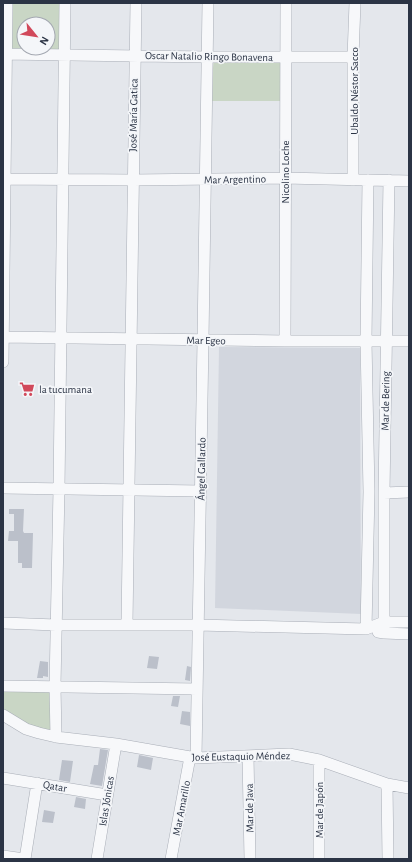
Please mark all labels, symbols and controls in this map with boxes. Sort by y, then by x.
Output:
north arrow [16,16,56,56]
text: N [38,35,51,47]
street label: Ubaldo Néstor Sacco [349,47,360,135]
street label: Oscar Natalio Ringo Bonavena [145,50,273,63]
street label: José María Gatica [127,78,140,152]
street label: Nicolino Loche [280,141,291,203]
street label: Mar Argentino [204,173,266,186]
street label: Mar Egeo [186,335,226,346]
street label: Mar de Bering [379,370,392,431]
supermarket icon: la tucumana [18,380,36,398]
place label: la tucumana [39,384,92,395]
street label: Ángel Gallardo [194,437,208,501]
street label: José Eustaquio Méndez [192,750,291,763]
street label: Islas Jónicas [97,775,116,827]
street label: Qatar [42,779,68,794]
street label: Mar Amarillo [171,780,192,837]
street label: Mar de Japón [314,782,325,838]
street label: Mar de Java [244,783,255,833]

